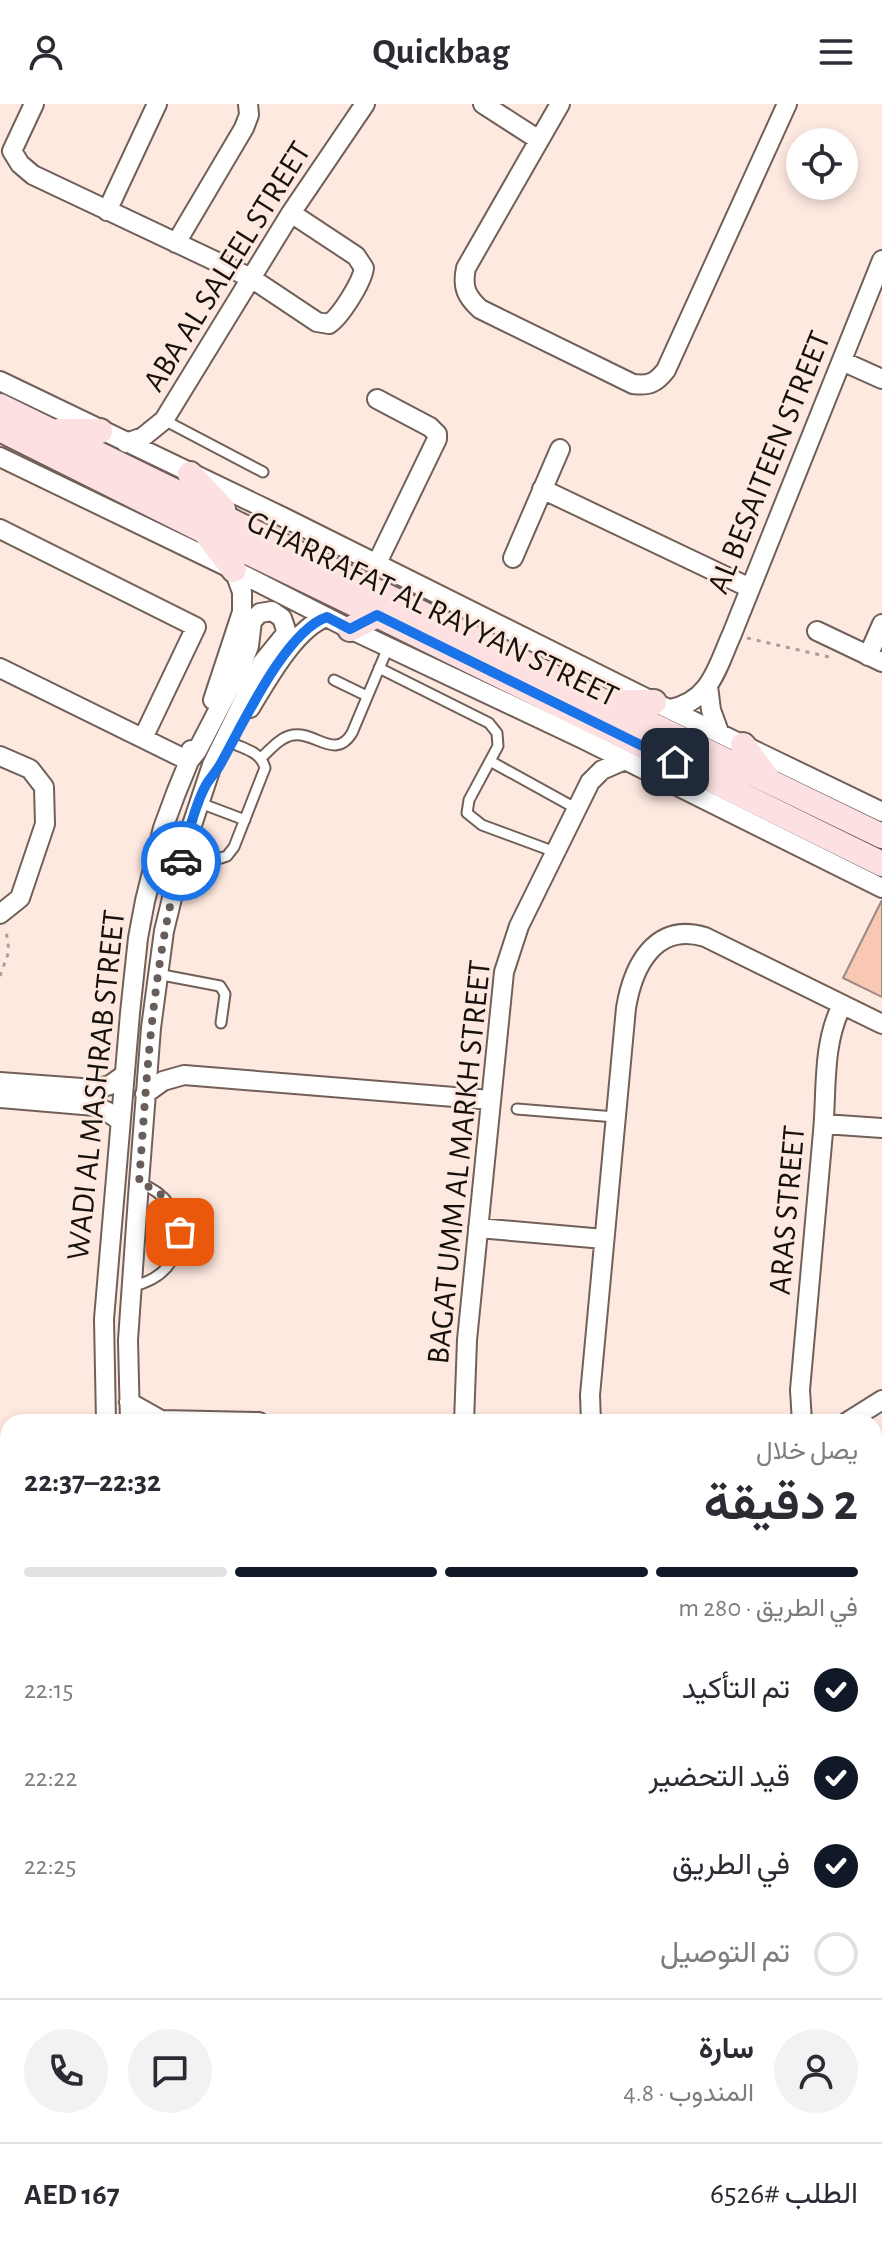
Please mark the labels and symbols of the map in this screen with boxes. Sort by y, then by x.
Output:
street label: ABA AL SALEEL STREET [137,136,317,397]
street label: AL BESAITEEN STREET [702,326,836,598]
street label: GHARRAFAT AL RAYYAN STREET [242,505,623,713]
pin [641,728,709,796]
courier [141,821,221,901]
street label: WADI AL MASHRAB STREET [62,908,130,1262]
street label: BAGAT UMM AL MARKH STREET [422,958,496,1366]
street label: ARAS STREET [764,1124,810,1296]
pin [146,1198,214,1266]

